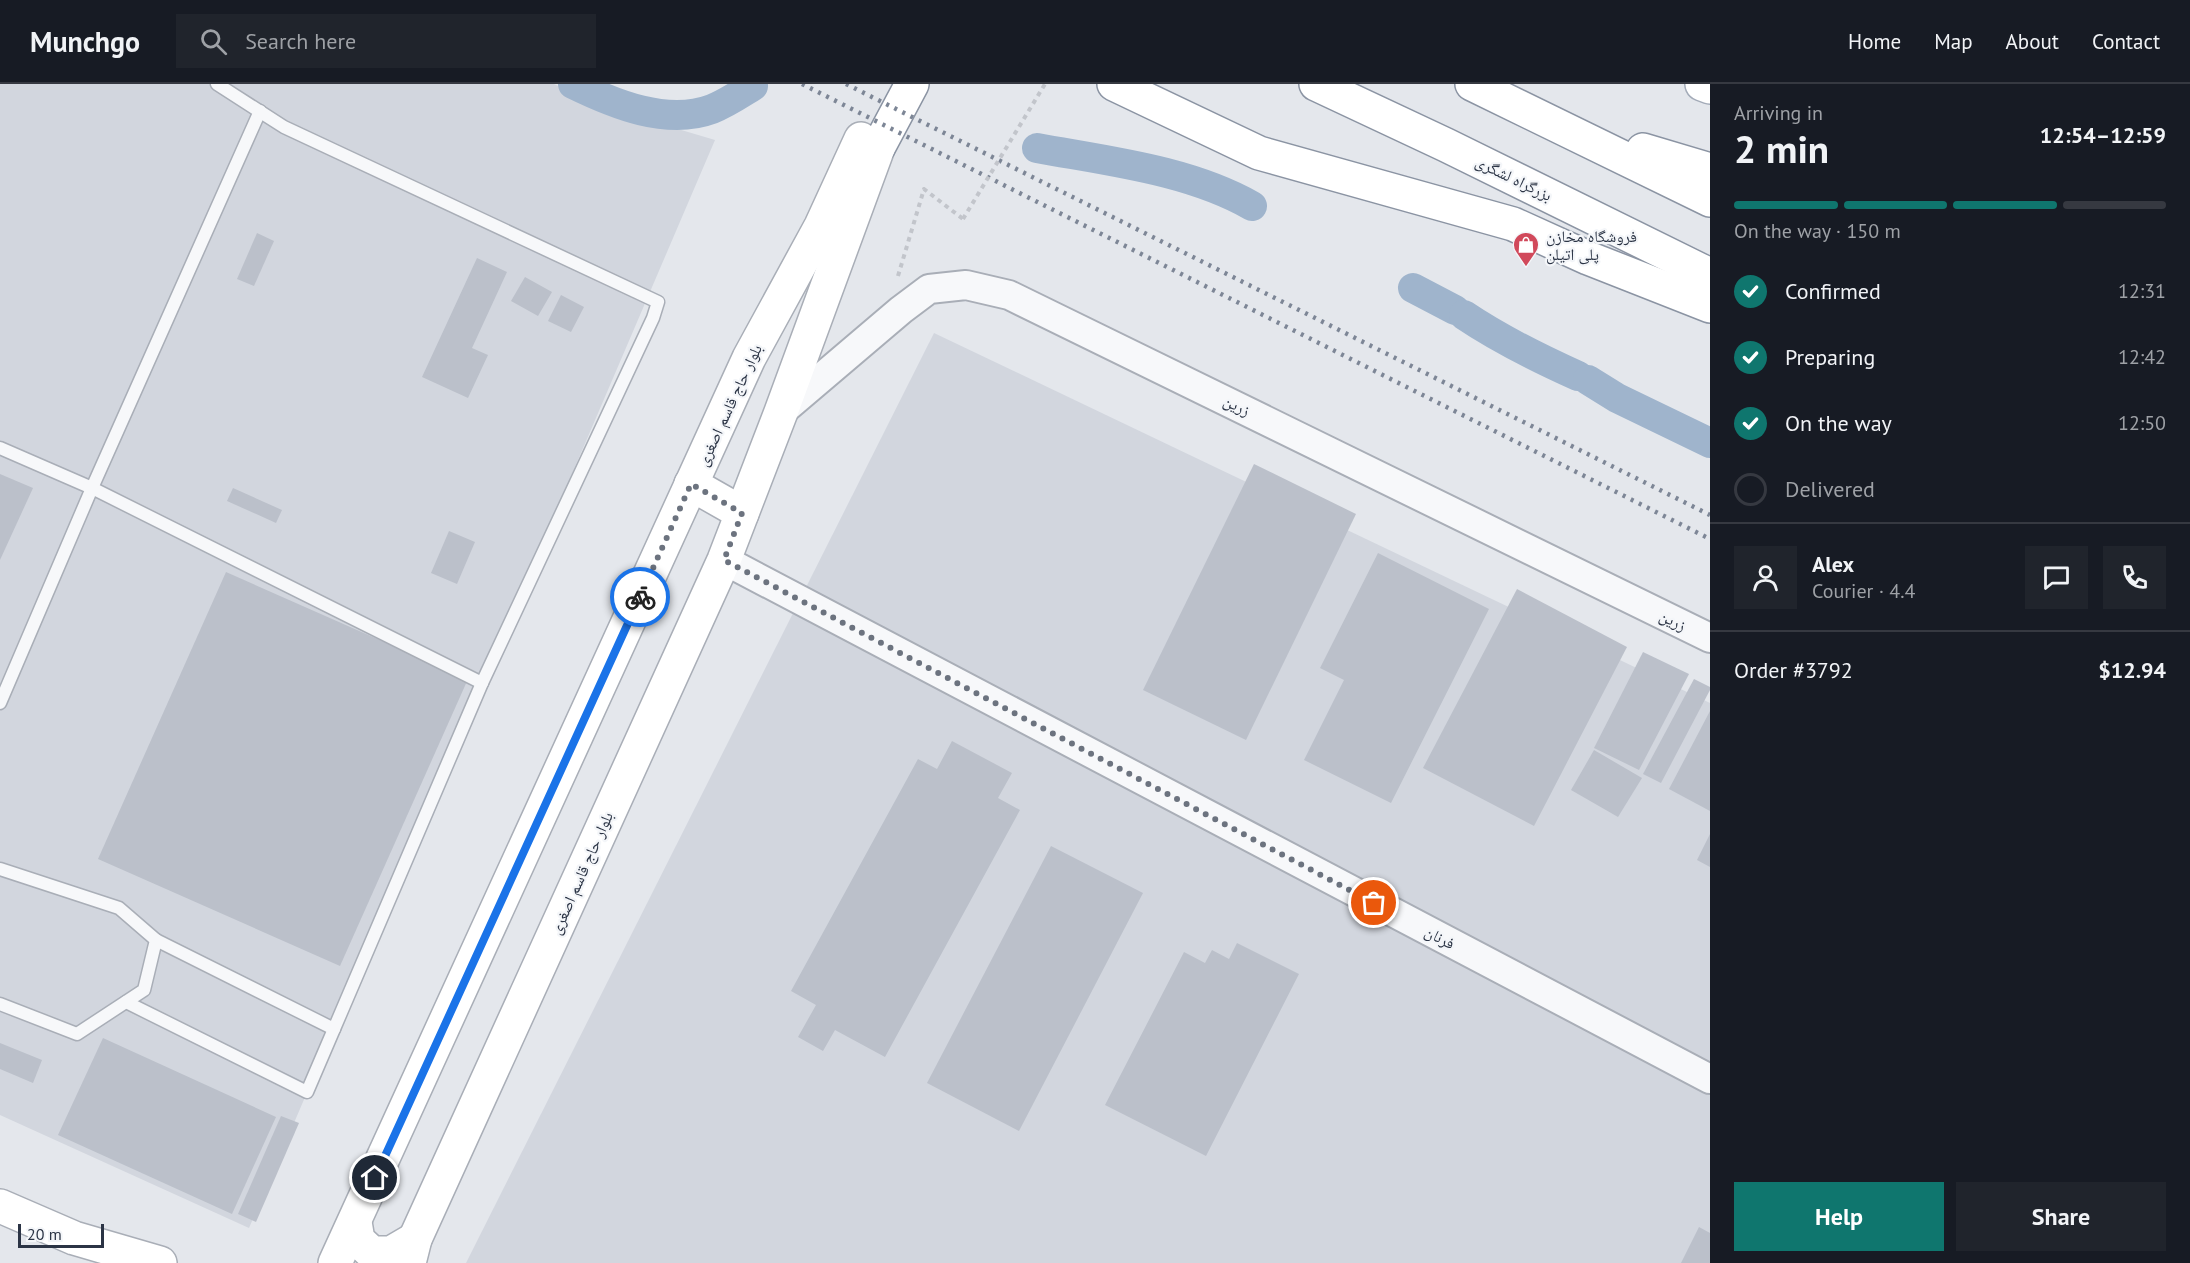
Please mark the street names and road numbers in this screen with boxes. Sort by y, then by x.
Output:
street label: بزرگراه لشگری [1472,151,1555,206]
street label: بلوار حاج قاسم اصغری [692,341,767,470]
street label: زرین [1220,390,1254,421]
street label: زرین [1656,605,1690,636]
street label: بلوار حاج قاسم اصغری [545,809,618,938]
street label: فرنان [1421,921,1458,954]

